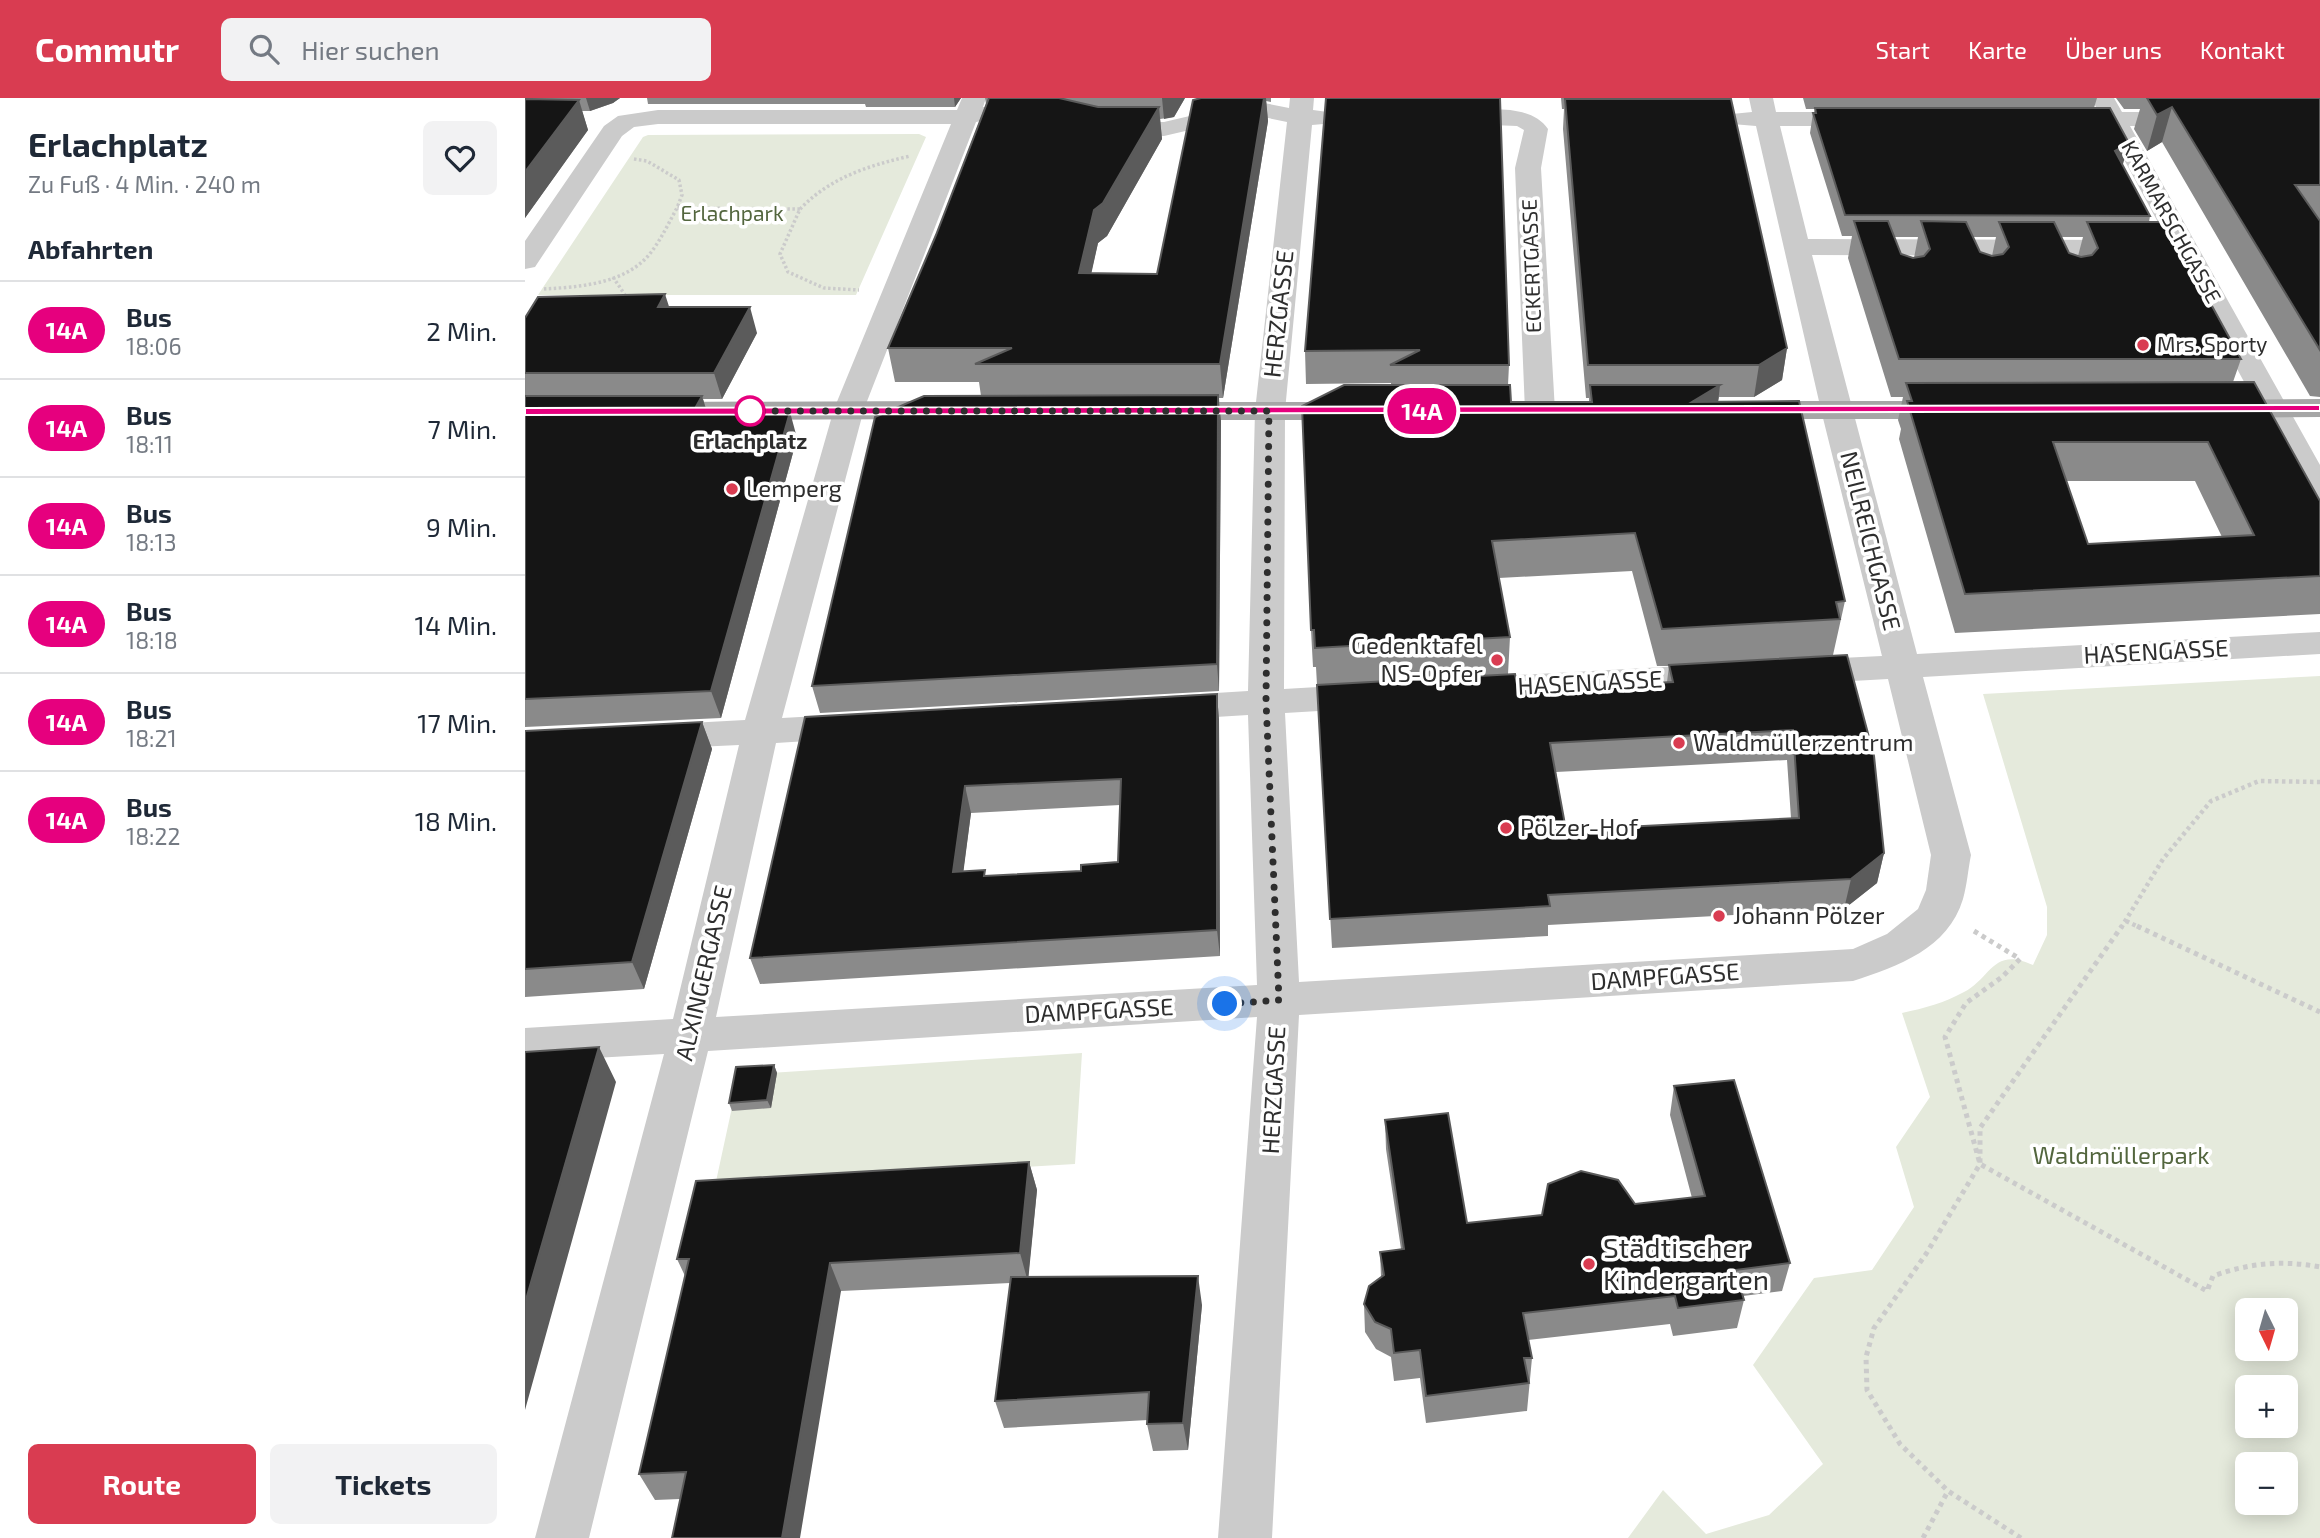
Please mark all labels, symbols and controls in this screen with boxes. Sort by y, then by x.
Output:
search box [221,18,711,81]
text: Commutr [35,29,179,69]
icon: search [245,30,283,68]
text: Hier suchen [301,34,440,65]
text: Start [1876,35,1930,64]
text: Karte [1968,35,2027,64]
text: Über uns [2065,35,2162,64]
text: Kontakt [2200,35,2285,64]
button: heart [423,121,497,195]
text: Erlachplatz [28,124,208,164]
street label: KARMARSCHGASSE [2117,136,2227,307]
text: Zu Fuß · 4 Min. · 240 m [28,170,261,198]
street label: ECKERTGASSE [1516,199,1545,333]
park label: Erlachpark [680,200,784,225]
text: Abfahrten [28,233,153,264]
street label: HERZGASSE [1256,249,1299,379]
text: Bus [126,301,172,332]
text: 14A [46,315,87,344]
text: 2 Min. [426,315,497,346]
place label: Mrs. Sporty [2157,331,2267,356]
text: 18:06 [126,332,182,360]
marker: Mrs. Sporty [2135,337,2151,353]
line badge: 14A [1382,388,1462,434]
marker: Erlachplatz [735,396,765,426]
text: 14A [1401,396,1443,425]
text: Bus [126,399,172,430]
text: 14A [46,413,87,442]
text: 7 Min. [428,413,497,444]
place label: Erlachplatz [693,428,807,453]
text: 18:11 [126,430,173,458]
street label: NEILREICHGASSE [1835,448,1908,633]
place label: Lemperg [746,473,842,502]
marker: Lemperg [724,481,740,497]
text: Bus [126,497,172,528]
text: 14A [46,511,87,540]
text: 9 Min. [426,511,497,542]
text: 18:13 [126,528,177,556]
text: Bus [126,595,172,626]
text: 14A [46,609,87,638]
text: 14 Min. [415,609,497,640]
text: 18:18 [126,626,178,654]
place label: Gedenktafel NS-Opfer [1351,630,1483,687]
street label: HASENGASSE [2083,632,2229,669]
marker: Gedenktafel NS-Opfer [1489,652,1505,668]
street label: HASENGASSE [1517,663,1663,700]
text: Bus [126,693,172,724]
text: 14A [46,707,87,736]
text: 17 Min. [417,707,497,738]
text: 18:21 [126,724,177,752]
place label: Waldmüllerzentrum [1693,727,1914,756]
marker: Waldmüllerzentrum [1671,735,1687,751]
text: Bus [126,791,172,822]
text: 14A [46,805,87,834]
text: 18 Min. [415,805,497,836]
place label: Pölzer-Hof [1520,812,1639,841]
marker: Pölzer-Hof [1498,820,1514,836]
text: 18:22 [126,822,180,850]
street label: ALXINGERGASSE [668,882,737,1063]
place label: Johann Pölzer [1733,900,1885,929]
marker: Johann Pölzer [1711,908,1727,924]
street label: DAMPFGASSE [1590,956,1740,995]
your location [1207,986,1242,1021]
street label: DAMPFGASSE [1024,991,1174,1028]
street label: HERZGASSE [1255,1025,1290,1155]
park label: Waldmüllerpark [2033,1140,2209,1169]
place label: Städtischer Kindergarten [1603,1230,1769,1296]
marker: Städtischer Kindergarten [1581,1256,1597,1272]
north arrow [2235,1298,2298,1362]
map controls [2235,1298,2298,1515]
button: + [2235,1375,2298,1438]
button: Route [28,1444,256,1524]
button: Tickets [270,1444,497,1524]
button: − [2235,1452,2298,1515]

